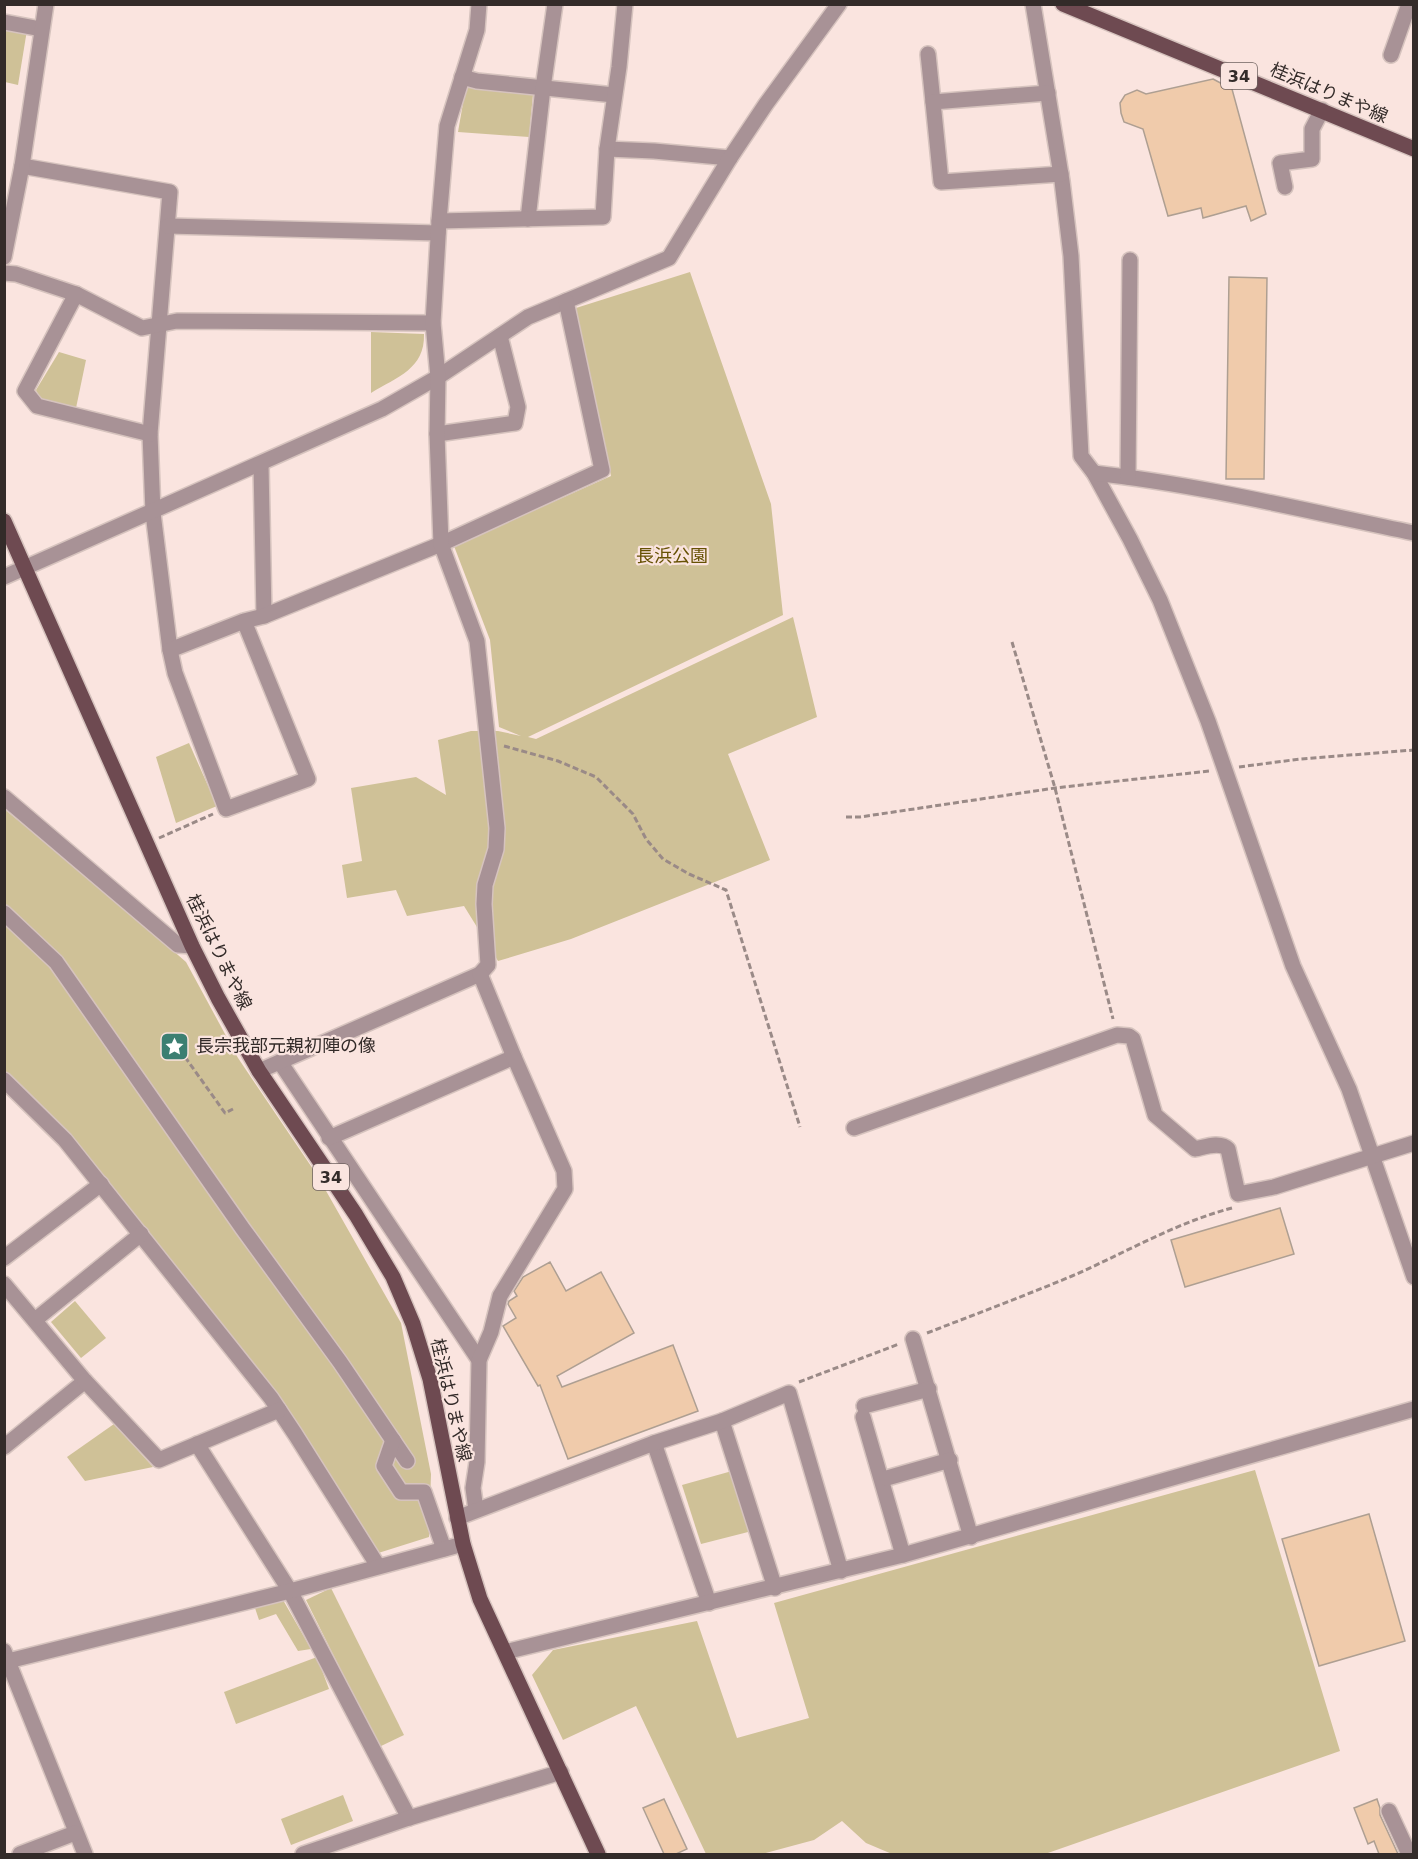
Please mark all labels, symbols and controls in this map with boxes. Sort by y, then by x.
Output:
street label: 桂浜はりまや線 [1267,58,1391,127]
road number: 34 [1221,63,1257,89]
park label: 長浜公園 [636,545,708,566]
street label: 桂浜はりまや線 [182,891,257,1013]
place icon: 長宗我部元親初陣の像 [159,1030,191,1062]
place label: 長宗我部元親初陣の像 [196,1035,376,1056]
road number: 34 [313,1164,349,1190]
street label: 桂浜はりまや線 [427,1336,476,1464]

